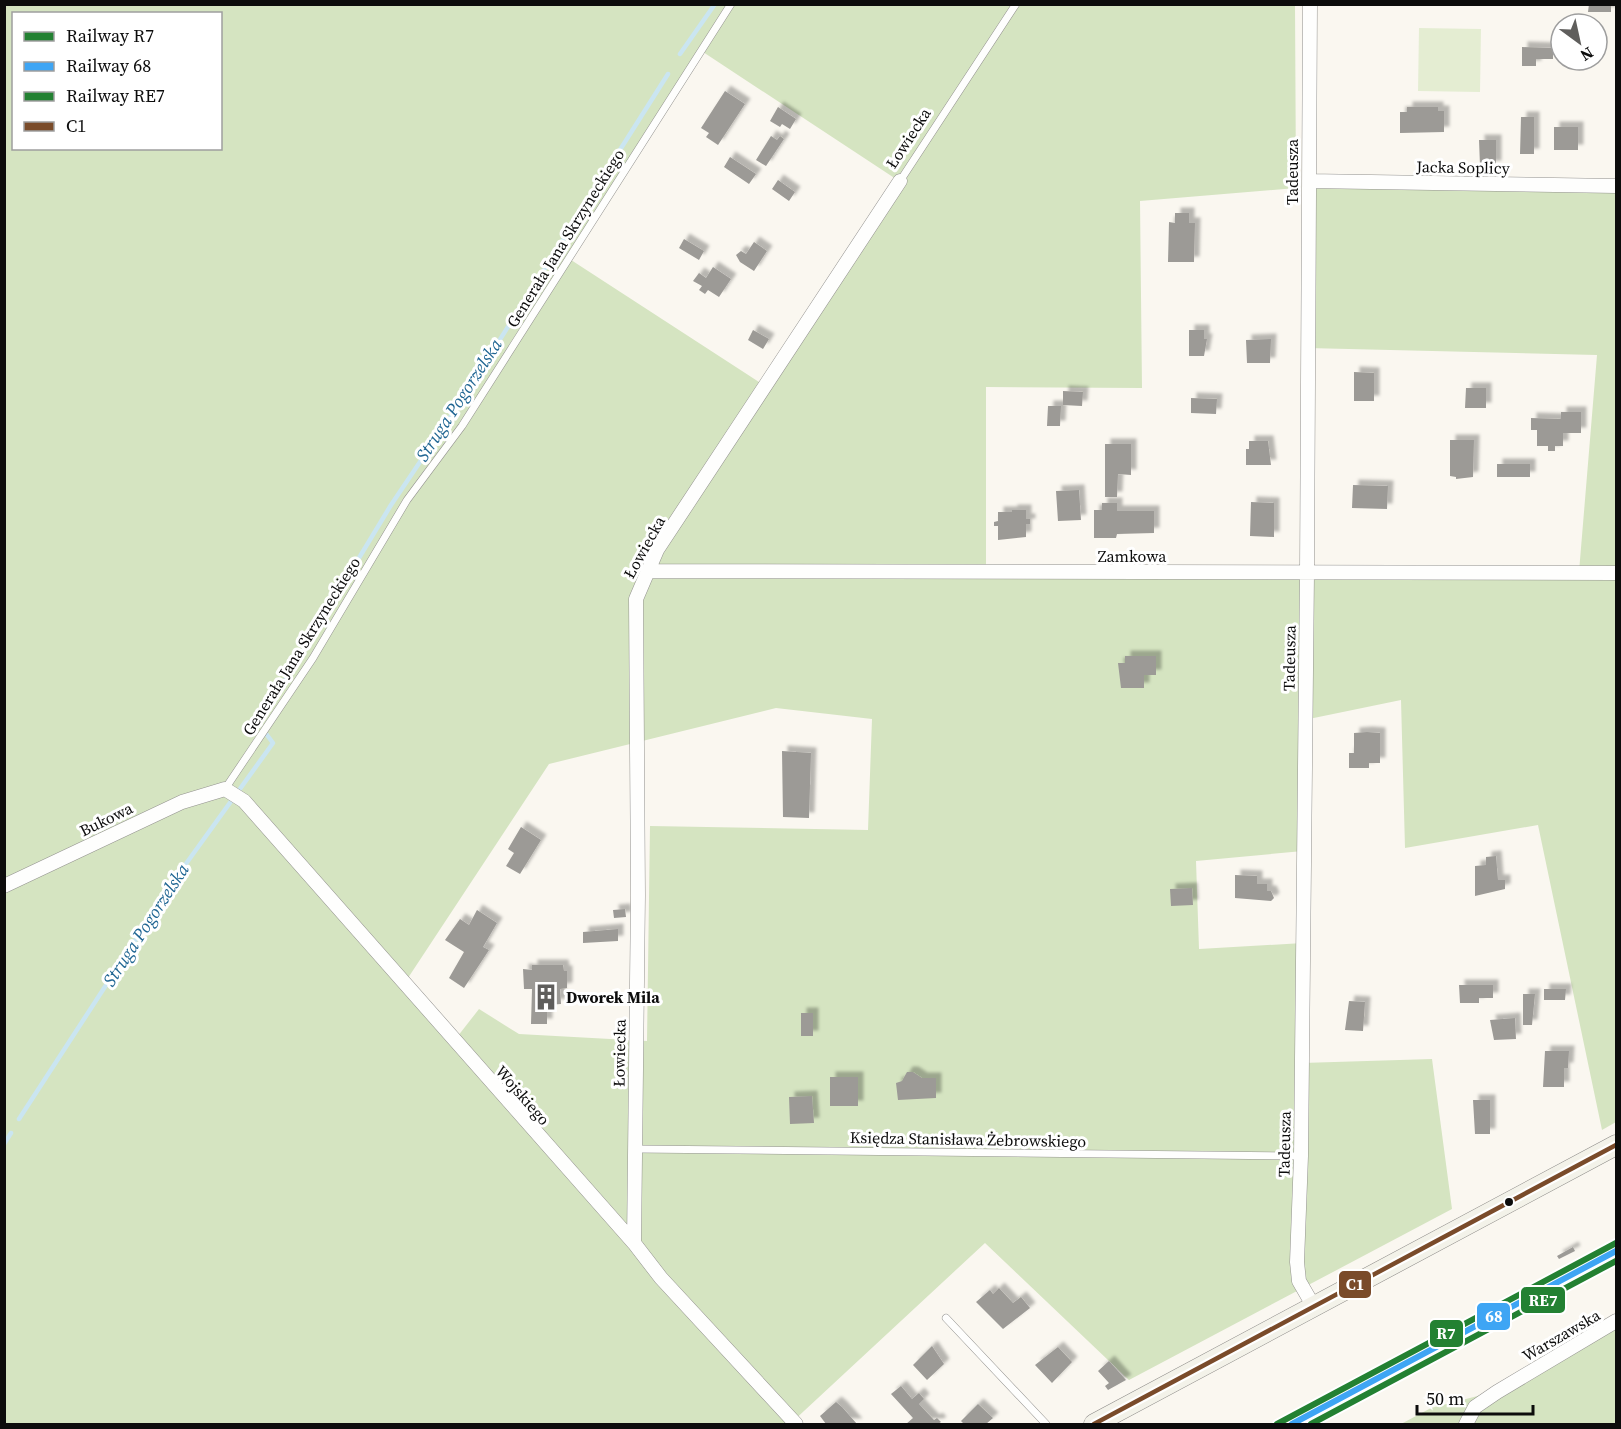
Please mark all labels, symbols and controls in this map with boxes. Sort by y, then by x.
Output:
legend [12,12,222,150]
north arrow [1549,12,1609,72]
text: Railway R7 [66,23,154,48]
text: N [1576,42,1598,67]
text: Railway 68 [66,53,151,78]
text: Railway RE7 [66,83,165,108]
street label: Łowiecka [880,103,936,173]
text: C1 [66,113,86,138]
street label: Tadeusza [1281,138,1303,205]
street label: Generała Jana Skrzyneckiego [501,144,629,331]
street label: Jacka Soplicy [1415,155,1511,179]
water label: Struga Pogorzelska [410,333,508,466]
street label: Łowiecka [618,511,671,582]
street label: Zamkowa [1098,545,1167,567]
street label: Generała Jana Skrzyneckiego [237,552,365,739]
street label: Tadeusza [1277,624,1301,691]
street label: Bukowa [76,796,137,841]
water label: Struga Pogorzelska [97,858,195,991]
building icon: Dworek Mila [531,982,561,1012]
place label: Dworek Mila [566,986,660,1008]
street label: Łowiecka [607,1018,631,1087]
street label: Wojskiego [491,1060,555,1130]
street label: Tadeusza [1272,1110,1296,1177]
street label: Księdza Stanisława Żebrowskiego [850,1126,1087,1152]
unlabelled marker [1503,1196,1515,1208]
line badge: C1 [1338,1270,1372,1299]
text: C1 [1346,1273,1364,1295]
line badge: RE7 [1520,1286,1566,1314]
text: RE7 [1528,1289,1558,1311]
line badge: 68 [1476,1302,1511,1331]
street label: Warszawska [1518,1303,1605,1366]
text: 68 [1485,1305,1503,1327]
line badge: R7 [1429,1319,1464,1348]
text: R7 [1436,1322,1456,1344]
scale bar [1417,1378,1532,1416]
text: 50 m [1426,1386,1464,1411]

